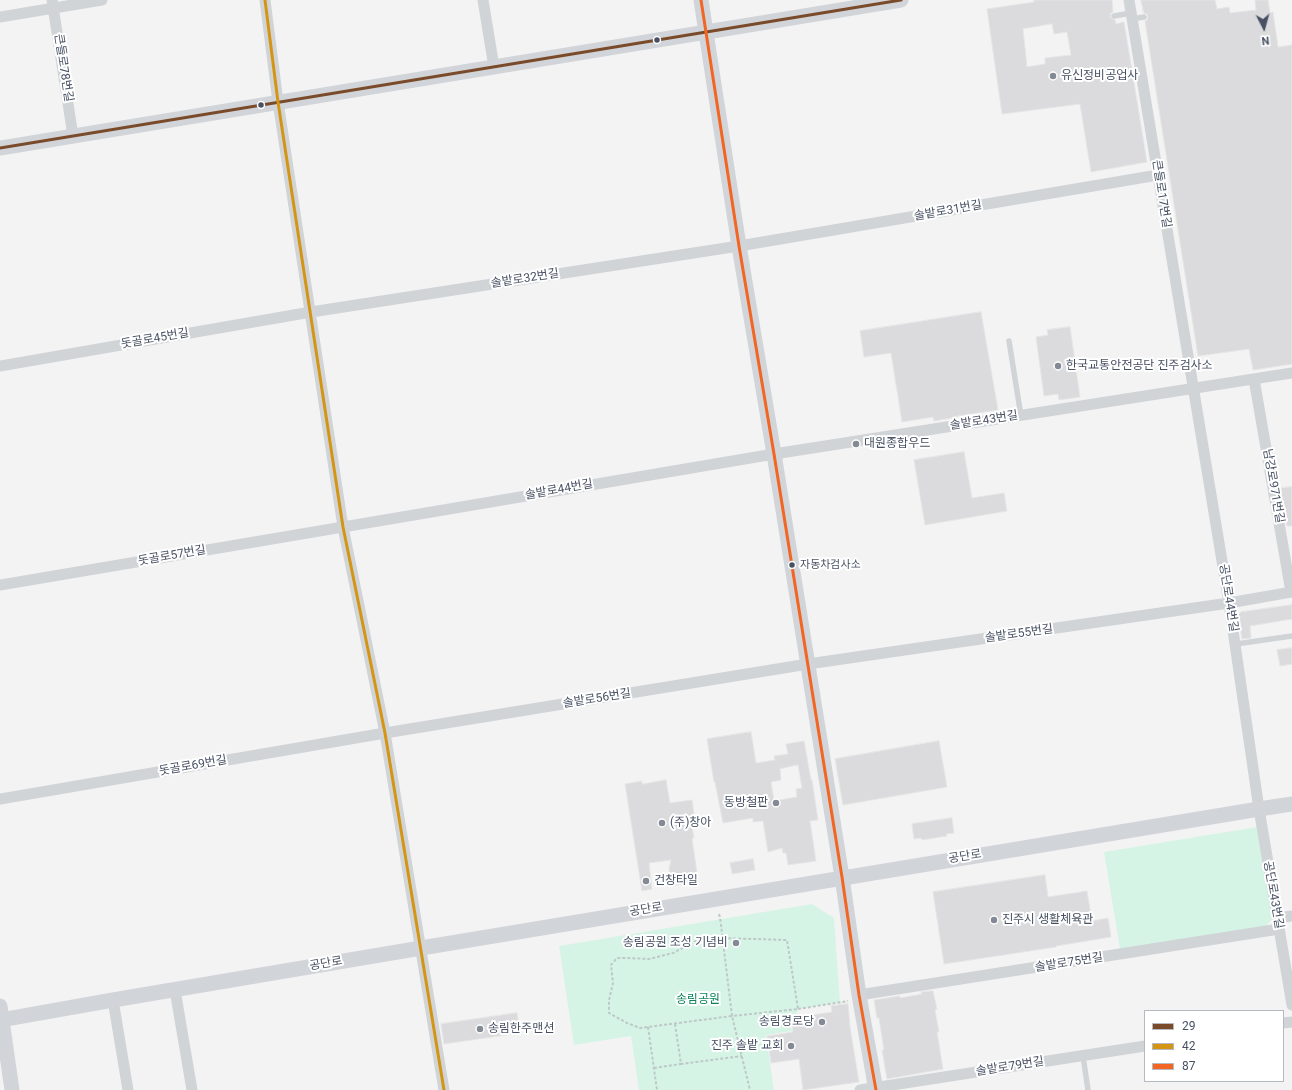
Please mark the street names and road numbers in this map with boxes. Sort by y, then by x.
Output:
street label: 큰들로78번길 [51,33,75,103]
street label: 큰들로17번길 [1149,159,1173,229]
street label: 솔밭로31번길 [913,198,983,224]
street label: 솔밭로32번길 [490,267,560,291]
street label: 돗골로45번길 [120,326,190,352]
street label: 솔밭로43번길 [949,409,1019,433]
street label: 남강로971번길 [1259,448,1287,524]
street label: 솔밭로44번길 [524,477,594,503]
street label: 돗골로57번길 [137,543,207,569]
street label: 공단로44번길 [1216,563,1240,633]
street label: 솔밭로55번길 [984,622,1054,646]
street label: 솔밭로56번길 [562,687,632,711]
street label: 돗골로69번길 [158,753,228,779]
street label: 공단로 [948,847,982,867]
street label: 공단로43번길 [1260,860,1286,930]
street label: 공단로 [629,900,663,920]
street label: 솔밭로75번길 [1034,951,1104,975]
street label: 공단로 [308,954,344,974]
street label: 솔밭로79번길 [975,1055,1045,1079]

